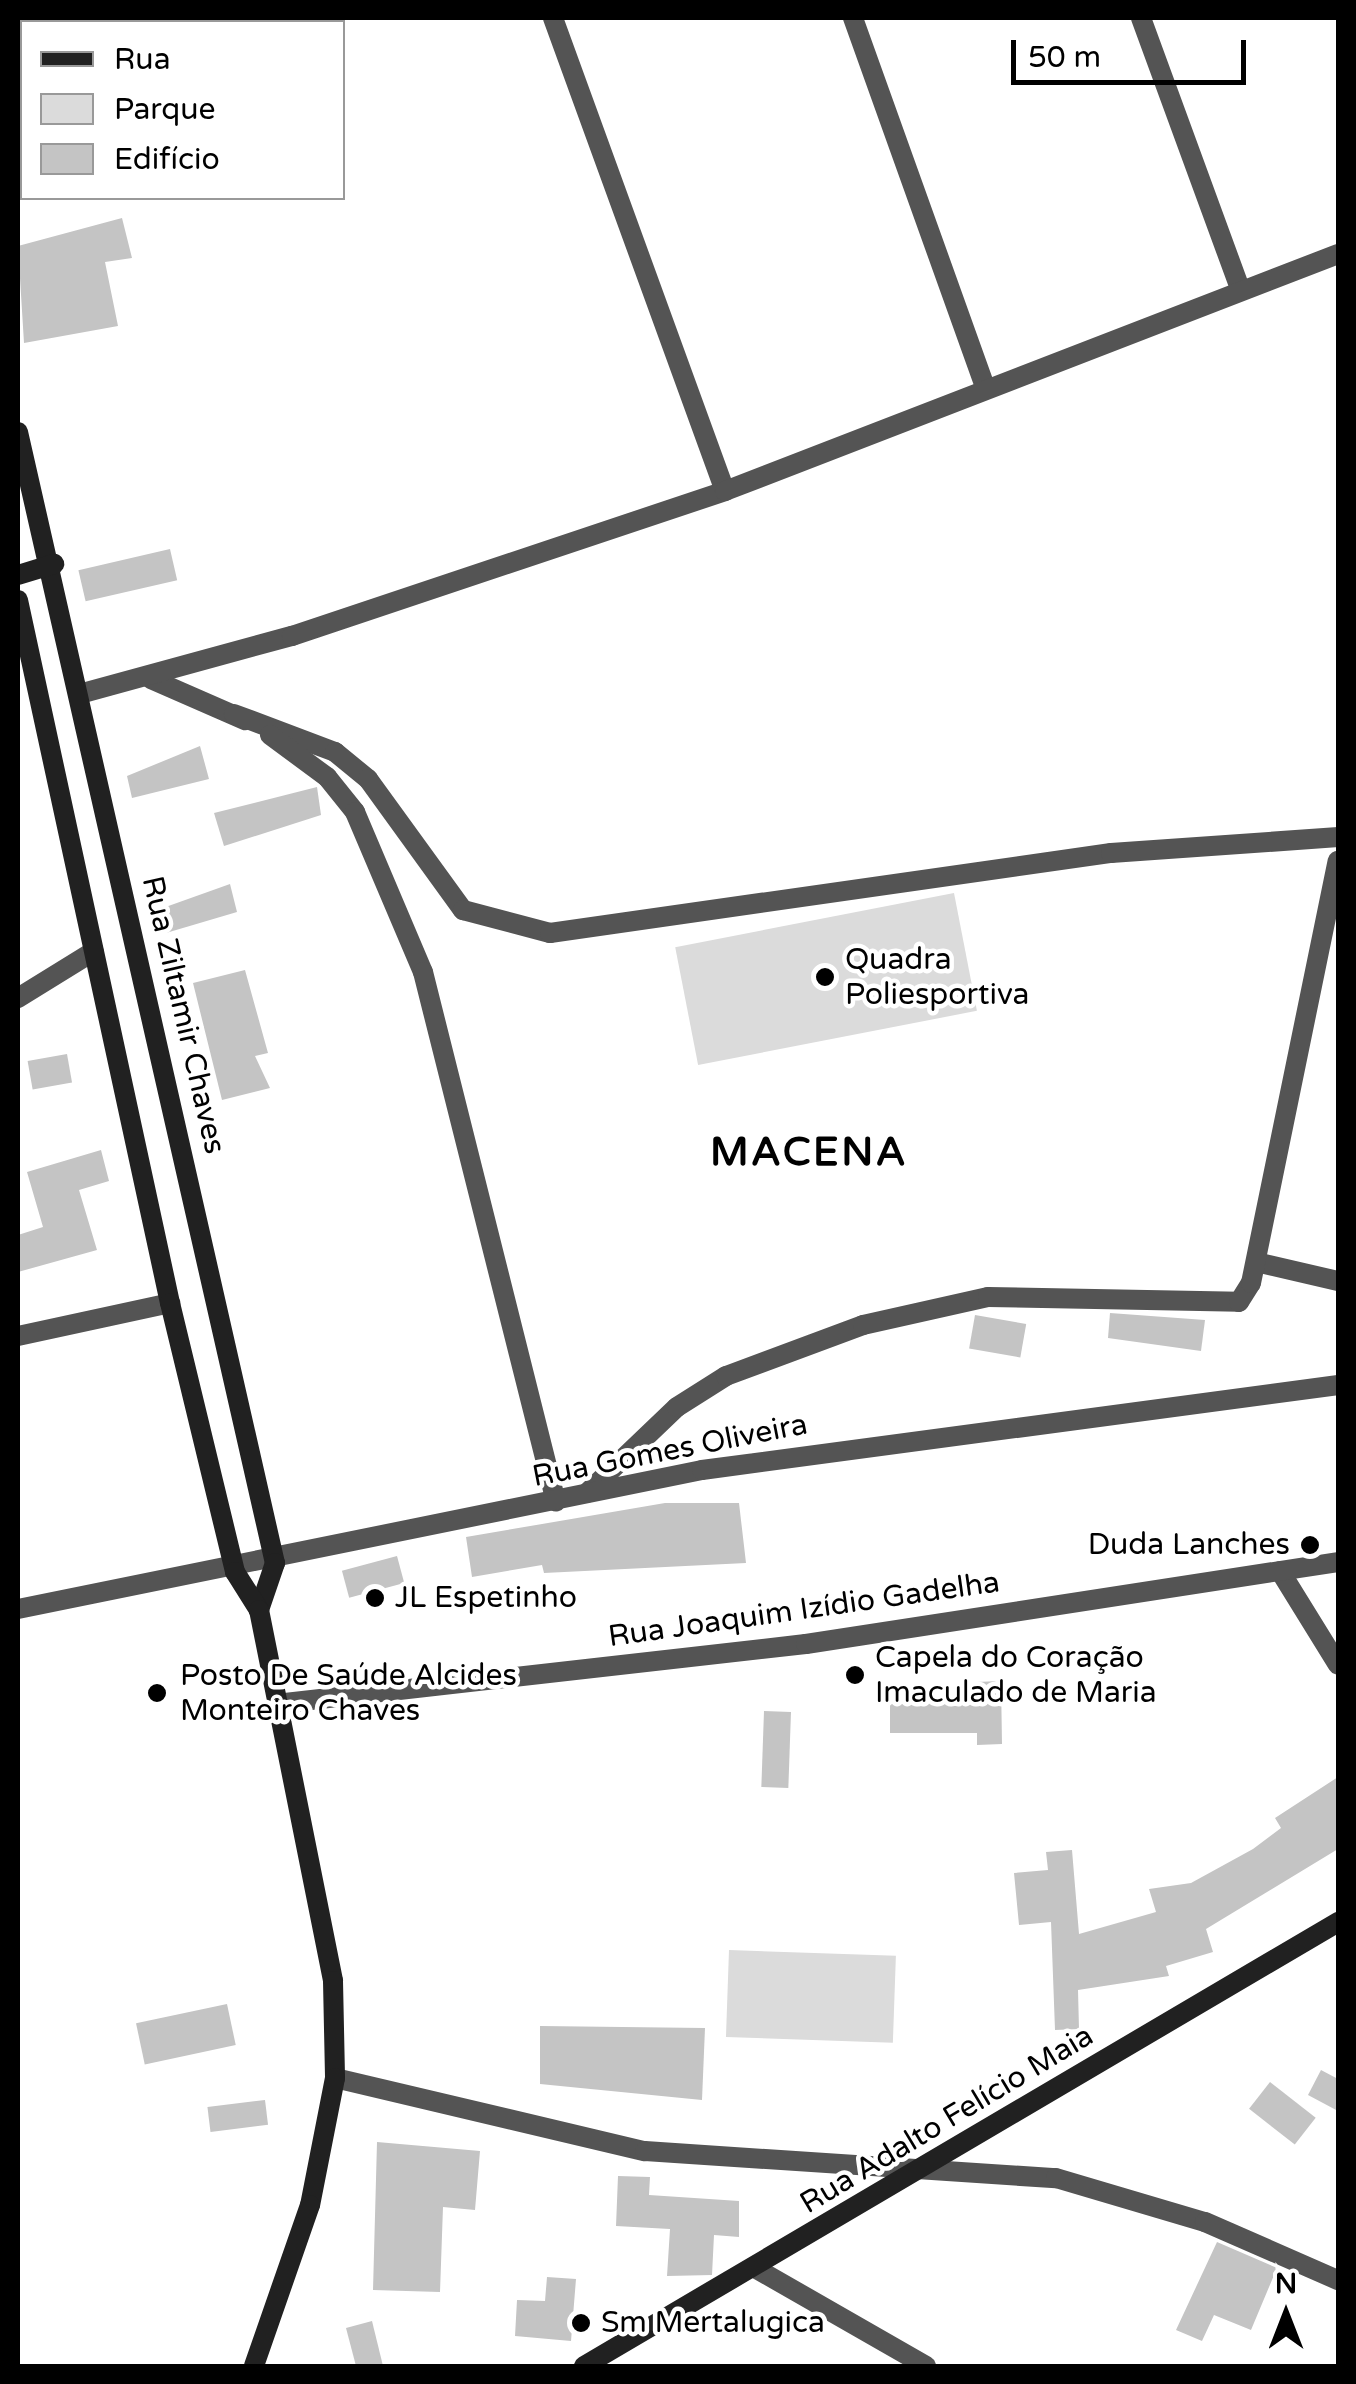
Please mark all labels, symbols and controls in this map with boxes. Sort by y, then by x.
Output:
legend [20,20,345,200]
scale bar [1016,20,1251,82]
text: 50 m [1028,39,1101,76]
text: Rua [114,41,171,78]
text: Parque [114,91,215,128]
text: Edifício [114,141,220,178]
street label: Rua Ziltamir Chaves [134,873,232,1157]
place label: Quadra Poliesportiva [845,942,1029,1012]
marker: Quadra Poliesportiva [814,966,836,988]
district label: MACENA [710,1128,908,1176]
street label: Rua Gomes Oliveira [529,1407,811,1495]
place label: Duda Lanches [1088,1527,1290,1563]
marker: Duda Lanches [1299,1534,1321,1556]
street label: Rua Joaquim Izídio Gadelha [606,1565,1002,1655]
place label: JL Espetinho [395,1580,577,1616]
marker: JL Espetinho [364,1587,386,1609]
place label: Capela do Coração Imaculado de Maria [875,1640,1157,1710]
place label: Posto De Saúde Alcides Monteiro Chaves [180,1658,517,1728]
marker: Capela do Coração Imaculado de Maria [844,1664,866,1686]
marker: Posto De Saúde Alcides Monteiro Chaves [144,1680,170,1706]
street label: Rua Adalto Felício Maia [794,2018,1100,2222]
north arrow [1236,2264,1336,2364]
text: N [1275,2267,1297,2301]
place label: Sm Mertalugica [601,2305,825,2341]
marker: Sm Mertalugica [570,2312,592,2334]

